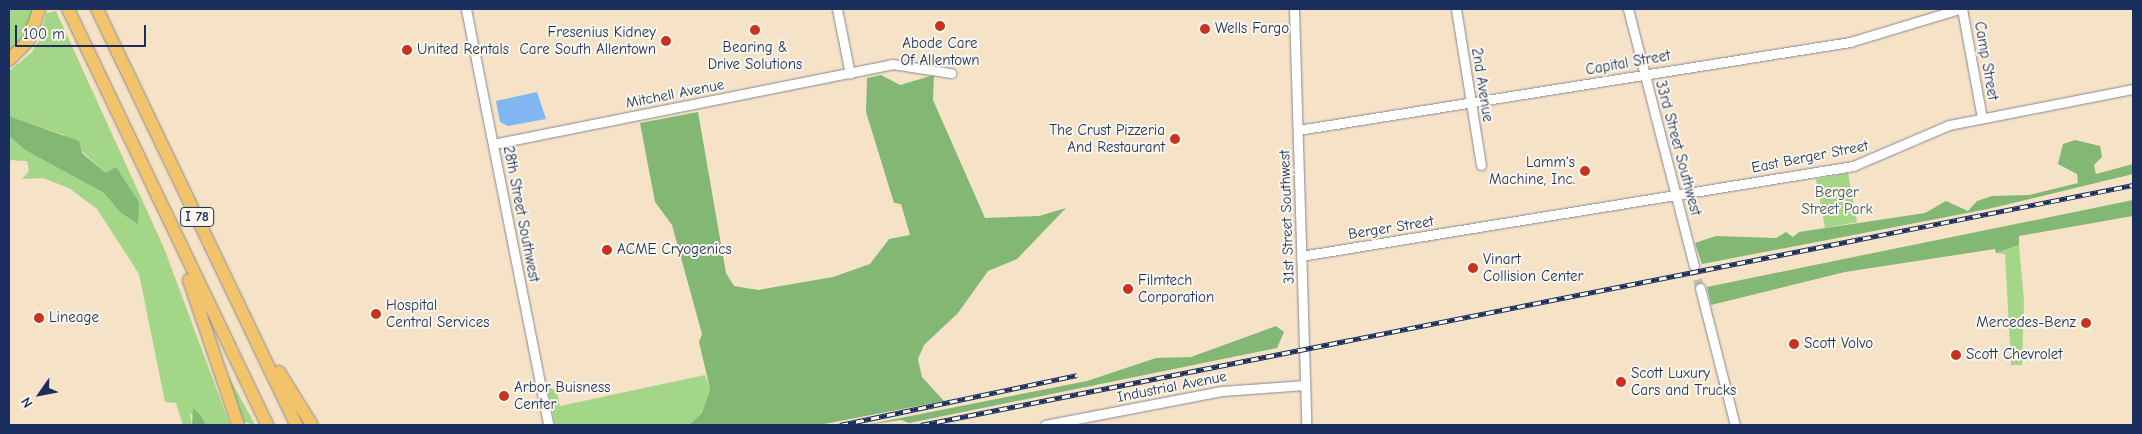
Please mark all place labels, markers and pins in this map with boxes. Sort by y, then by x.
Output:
marker: Abode Care Of Allentown [934,20,946,32]
place label: Wells Fargo [1215,20,1289,38]
place label: Fresenius Kidney Care South Allentown [520,23,656,58]
marker: Wells Fargo [1199,23,1211,35]
marker: Bearing & Drive Solutions [749,24,761,36]
place label: Abode Care Of Allentown [901,34,979,69]
marker: Fresenius Kidney Care South Allentown [660,35,672,47]
place label: Bearing & Drive Solutions [708,38,802,73]
place label: United Rentals [417,41,509,59]
marker: United Rentals [401,44,413,56]
place label: The Crust Pizzeria And Restaurant [1049,121,1165,156]
marker: The Crust Pizzeria And Restaurant [1169,133,1181,145]
place label: Lamm's Machine, Inc. [1489,153,1575,188]
marker: Lamm's Machine, Inc. [1579,165,1591,177]
place label: ACME Cryogenics [617,241,732,259]
marker: ACME Cryogenics [601,244,613,256]
place label: Vinart Collision Center [1483,250,1583,285]
marker: Vinart Collision Center [1467,262,1479,274]
place label: Filmtech Corporation [1138,271,1214,306]
marker: Filmtech Corporation [1122,283,1134,295]
place label: Hospital Central Services [386,296,489,331]
marker: Hospital Central Services [370,308,382,320]
place label: Lineage [49,309,99,327]
marker: Lineage [33,312,45,324]
place label: Mercedes-Benz [1976,314,2076,332]
marker: Mercedes-Benz [2080,317,2092,329]
place label: Scott Volvo [1804,335,1873,353]
marker: Scott Volvo [1788,338,1800,350]
place label: Scott Chevrolet [1966,346,2063,364]
marker: Scott Chevrolet [1950,349,1962,361]
place label: Scott Luxury Cars and Trucks [1631,364,1736,399]
marker: Scott Luxury Cars and Trucks [1615,376,1627,388]
place label: Arbor Buisness Center [514,378,610,413]
marker: Arbor Buisness Center [498,390,510,402]

